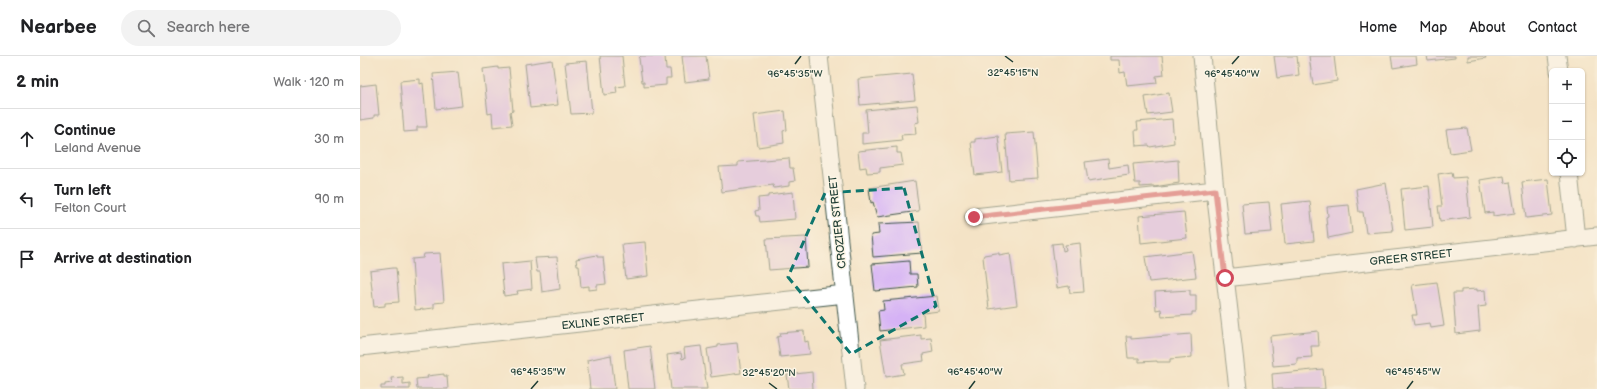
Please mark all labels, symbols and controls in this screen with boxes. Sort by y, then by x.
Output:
search box [121,10,401,46]
text: Nearbee [20,16,97,39]
icon: search [135,17,157,39]
text: Search here [167,18,250,37]
text: Home [1359,19,1397,36]
text: Map [1419,19,1447,36]
text: About [1469,19,1506,36]
text: Contact [1528,19,1577,36]
text: 32°45'15"N [987,67,1039,79]
text: 96°45'35"W [767,68,823,80]
text: 96°45'40"W [1204,68,1260,80]
map controls [1549,68,1585,176]
button: + [1549,68,1585,104]
text: 2 min [16,72,59,92]
text: Walk · 120 m [273,74,344,90]
button: − [1549,104,1585,140]
text: Continue [54,121,116,140]
icon: ahead [16,128,38,150]
text: 30 m [314,131,344,147]
text: Leland Avenue [54,140,141,156]
button: locate [1549,140,1585,176]
street label: CROZIER STREET [826,174,849,269]
text: Turn left [54,181,111,200]
icon: left [16,188,38,210]
text: 90 m [315,191,344,207]
text: Felton Court [54,200,126,216]
route end [965,208,983,226]
street label: GREER STREET [1369,247,1453,268]
icon: arrive [16,248,38,270]
text: Arrive at destination [54,249,192,268]
route start [1216,269,1234,287]
street label: EXLINE STREET [561,311,646,332]
text: 96°45'35"W [510,366,566,378]
text: 96°45'40"W [947,366,1003,378]
text: 96°45'45"W [1385,366,1441,378]
text: 32°45'20"N [742,367,796,379]

